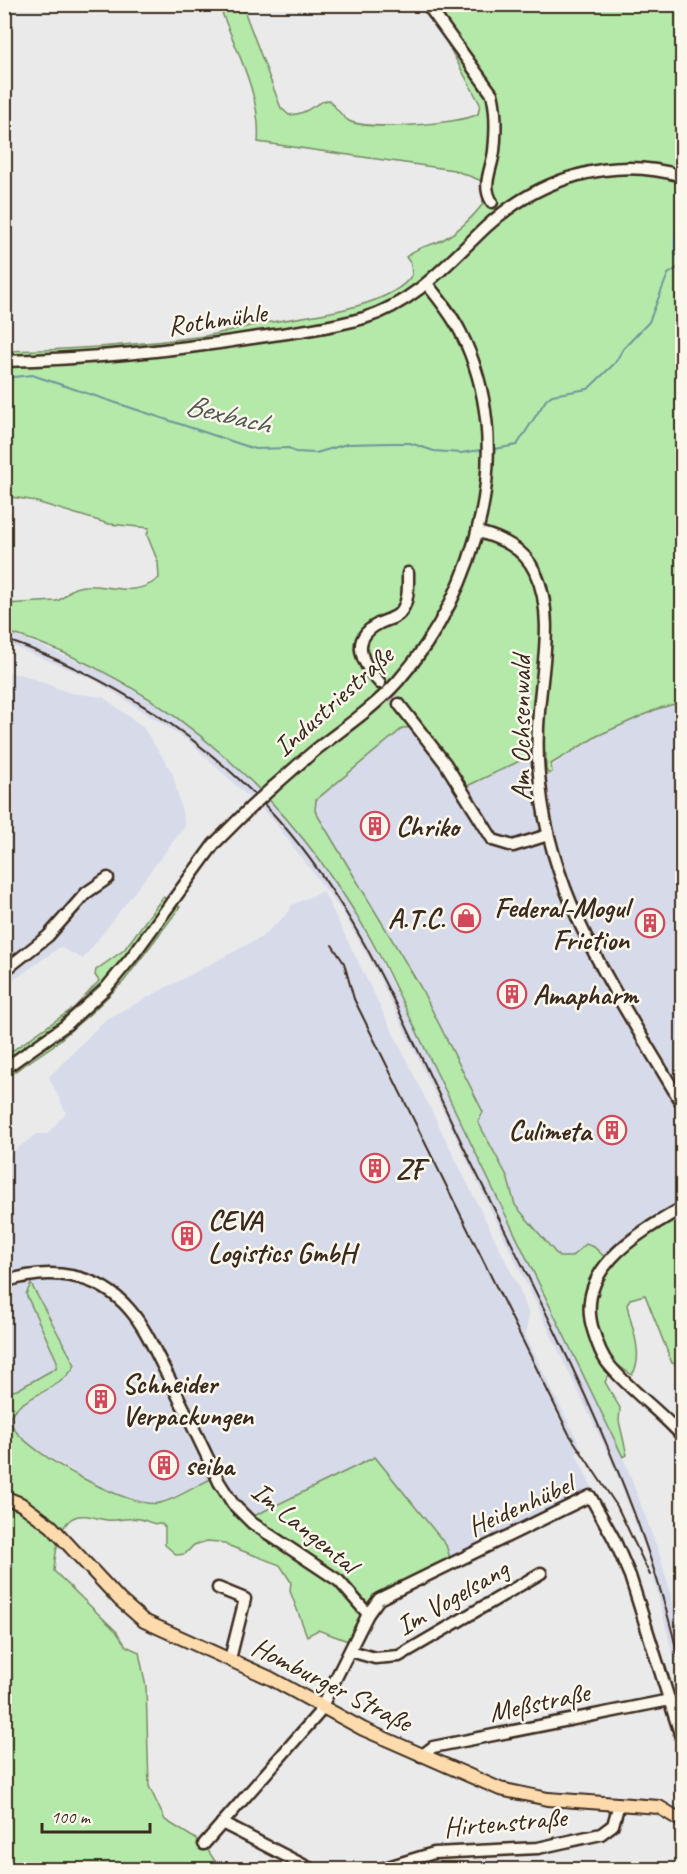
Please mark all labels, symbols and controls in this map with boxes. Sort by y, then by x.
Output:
street label: Rothmühle [165,294,271,343]
water label: Bexbach [182,385,276,443]
street label: Industriestraße [266,637,402,764]
street label: Am Ochsenwald [503,651,538,801]
place label: Chriko [396,809,462,844]
building icon: Chriko [359,810,391,842]
place label: Federal-Mogul Friction [494,890,634,957]
place label: A.T.C. [388,901,445,936]
shop icon: A.T.C. [450,902,482,934]
building icon: Federal-Mogul Friction [634,907,666,939]
place label: Amapharm [533,977,640,1012]
building icon: Amapharm [496,978,528,1010]
place label: Culimeta [509,1113,594,1148]
building icon: Culimeta [596,1114,628,1146]
place label: ZF [396,1151,431,1186]
building icon: ZF [359,1152,391,1184]
place label: CEVA Logistics GmbH [208,1203,360,1270]
building icon: CEVA Logistics GmbH [171,1220,203,1252]
place label: Schneider Verpackungen [122,1366,254,1433]
building icon: Schneider Verpackungen [85,1383,117,1415]
place label: seiba [185,1448,236,1483]
building icon: seiba [148,1449,180,1481]
street label: Heidenhübel [462,1464,583,1544]
street label: Im Langental [244,1473,370,1584]
street label: Im Vogelsang [390,1550,516,1643]
street label: Homburger Straße [246,1629,420,1740]
street label: Meßstraße [486,1674,594,1730]
scale bar [42,1796,150,1834]
street label: Hirtenstraße [442,1799,570,1845]
text: 100 m [51,1806,92,1828]

